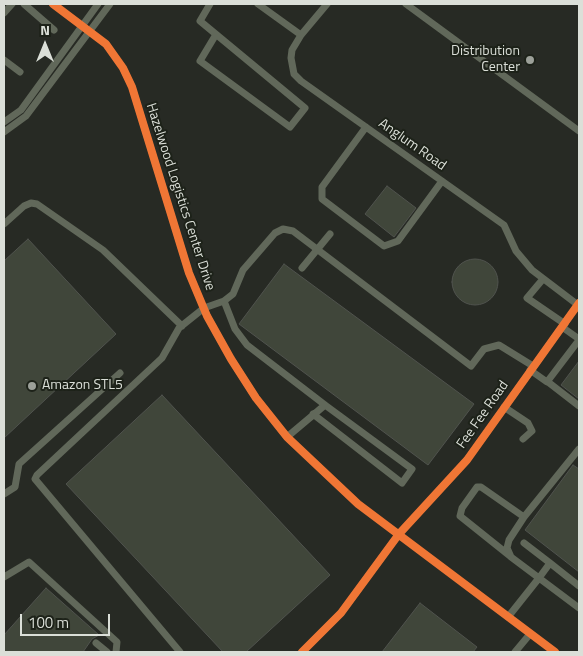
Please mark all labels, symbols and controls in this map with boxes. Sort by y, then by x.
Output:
text: N [40,19,50,40]
north arrow [20,20,70,70]
place label: Distribution Center [451,44,520,76]
marker: Distribution Center [524,54,536,66]
street label: Hazelwood Logistics Center Drive [142,101,218,293]
street label: Anglum Road [375,116,449,174]
place label: Amazon STL5 [42,378,123,394]
street label: Fee Fee Road [453,378,513,452]
marker: Amazon STL5 [26,380,38,392]
scale bar [22,604,112,636]
text: 100 m [28,611,69,634]

